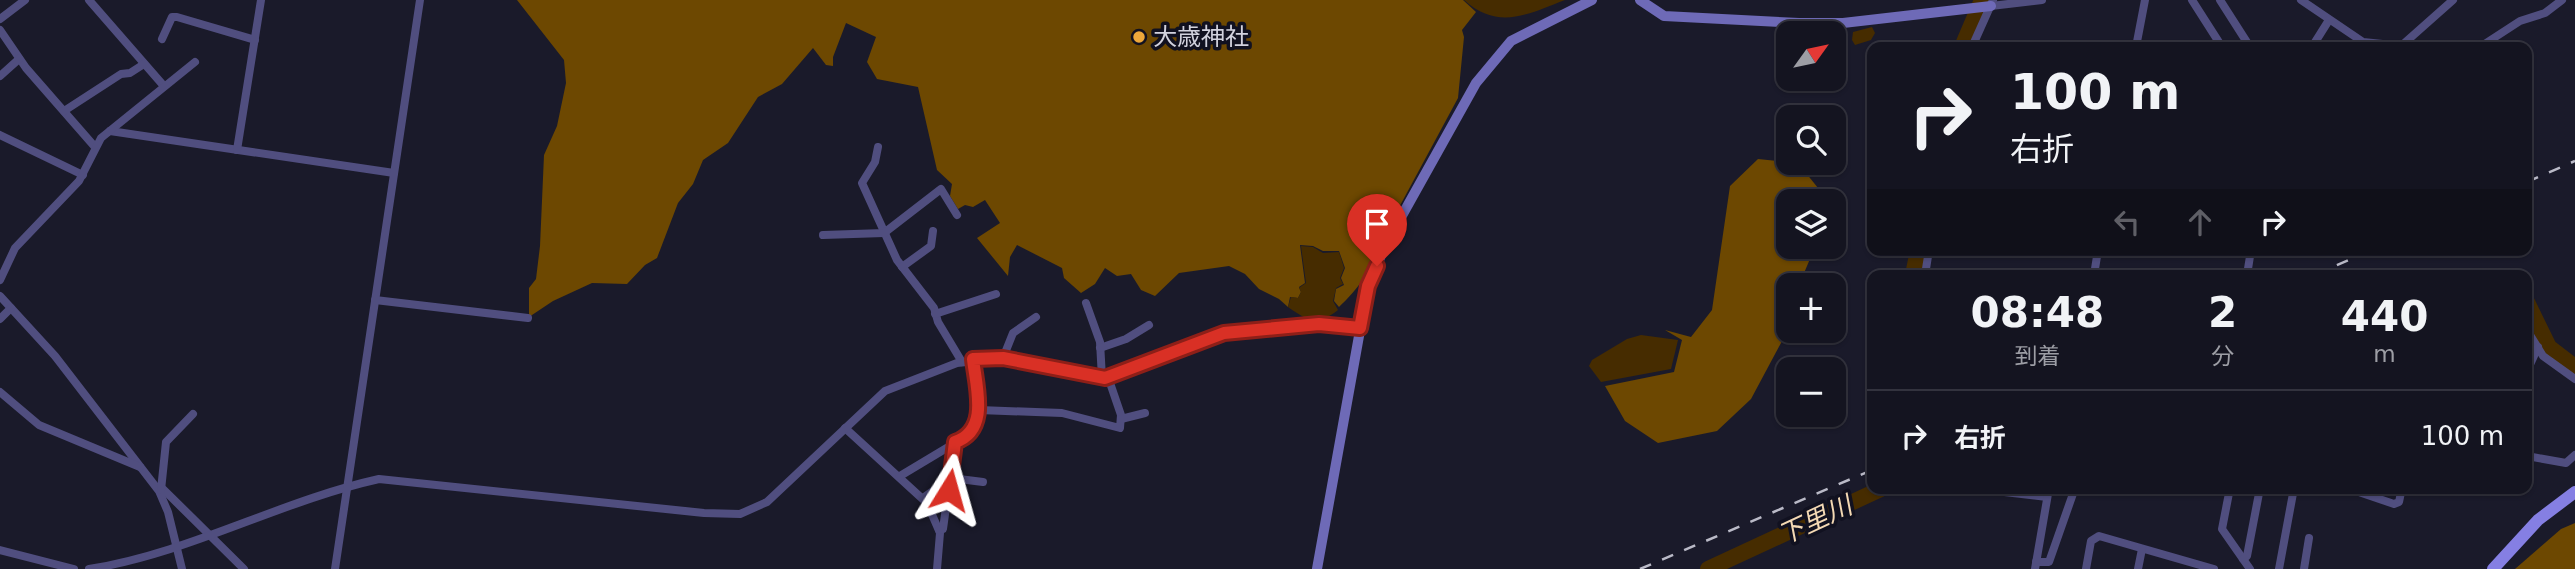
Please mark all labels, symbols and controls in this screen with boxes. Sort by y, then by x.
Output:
north arrow [1776,21,1846,91]
map controls [1776,21,1846,427]
place label: 大歳神社 [1153,23,1249,51]
marker: 大歳神社 [1131,29,1147,45]
text: 100 m [2010,64,2180,121]
icon: right [1895,70,1986,161]
button: search [1776,105,1846,175]
text: 右折 [2010,130,2074,168]
button: layers [1776,189,1846,259]
pin [1347,194,1407,266]
icon: left [2108,203,2146,241]
icon: ahead [2181,203,2219,241]
icon: right [2254,203,2292,241]
icon: arrive [1358,205,1396,243]
button: + [1776,273,1846,343]
text: 08:48 [1971,288,2104,337]
text: 2 [2208,288,2237,337]
text: 440 [2341,292,2428,341]
text: m [2373,341,2396,367]
text: 到着 [2014,343,2060,369]
text: 分 [2211,343,2234,369]
button: − [1776,357,1846,427]
icon: right [1895,417,1933,455]
text: 100 m [2421,421,2504,451]
text: 右折 [1954,423,2006,453]
position arrow [912,453,986,527]
water label: 下里川 [1773,489,1859,550]

